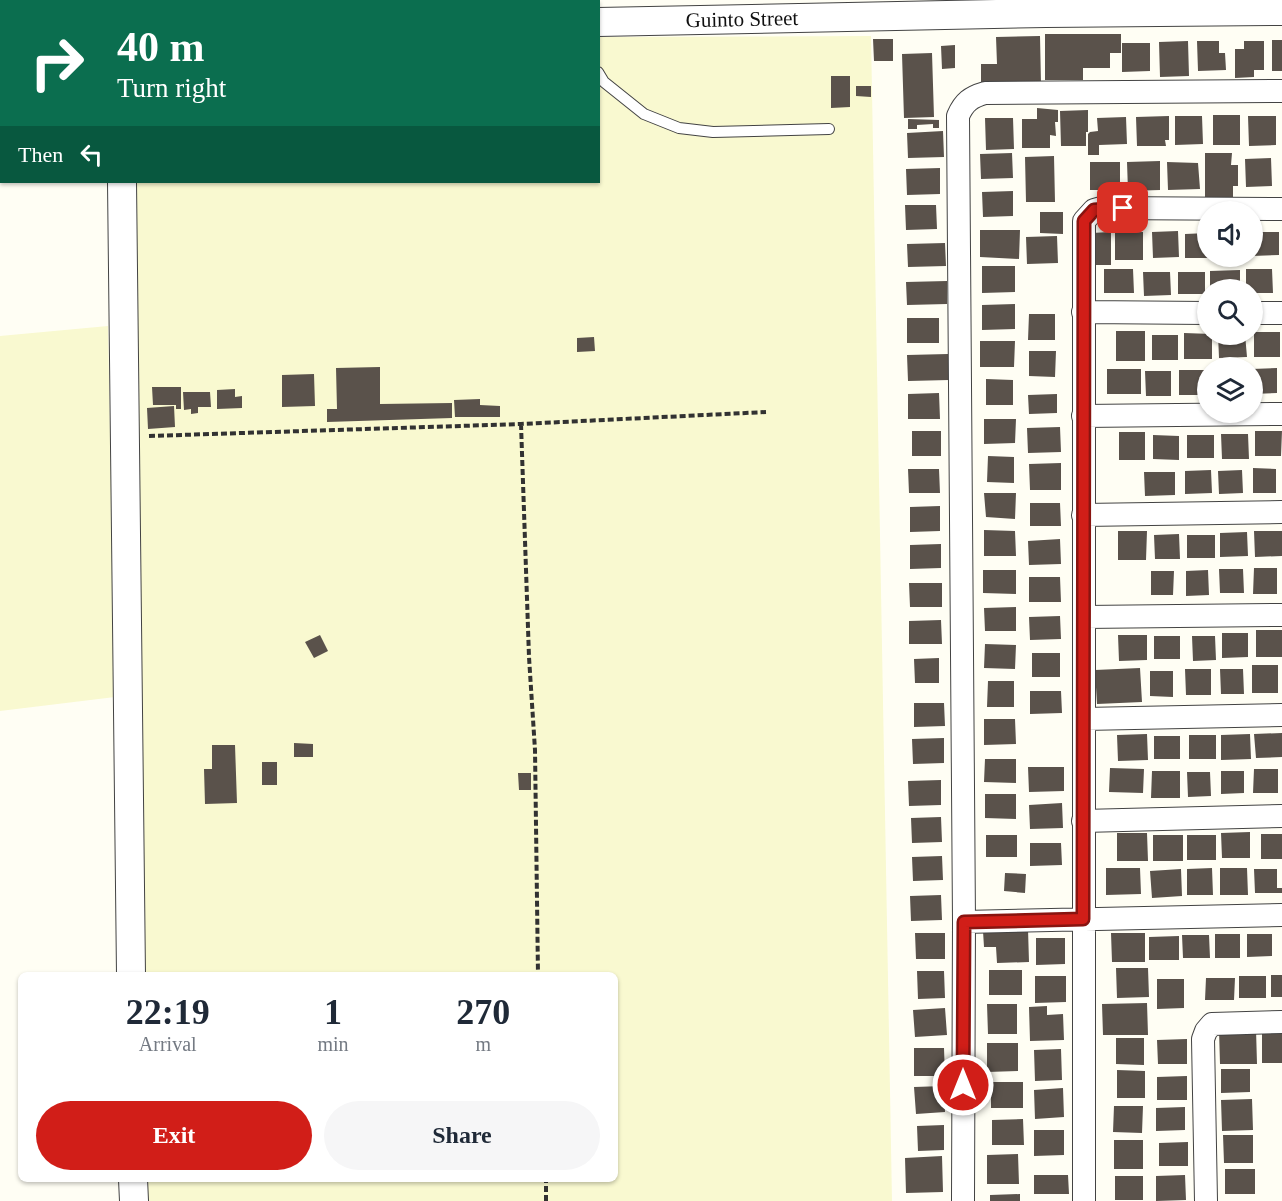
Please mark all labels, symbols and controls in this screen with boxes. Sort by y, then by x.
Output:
street label: Guinto Street [685,6,799,32]
icon: right [18,24,96,102]
text: 40 m [117,24,205,70]
text: Turn right [117,73,226,103]
icon: left [75,138,108,171]
text: Then [18,142,63,167]
pin [1097,182,1148,233]
icon: arrive [1106,191,1139,224]
map controls [1197,201,1263,423]
button: sound [1197,201,1263,267]
button: search [1197,279,1263,345]
button: layers [1197,357,1263,423]
text: 22:19 [126,992,210,1032]
text: 1 [324,992,342,1032]
text: 270 [456,992,510,1032]
text: Arrival [139,1033,197,1055]
text: min [317,1033,349,1055]
text: m [476,1033,491,1055]
position arrow [931,1053,995,1117]
button: Exit [36,1101,312,1170]
button: Share [324,1101,600,1170]

